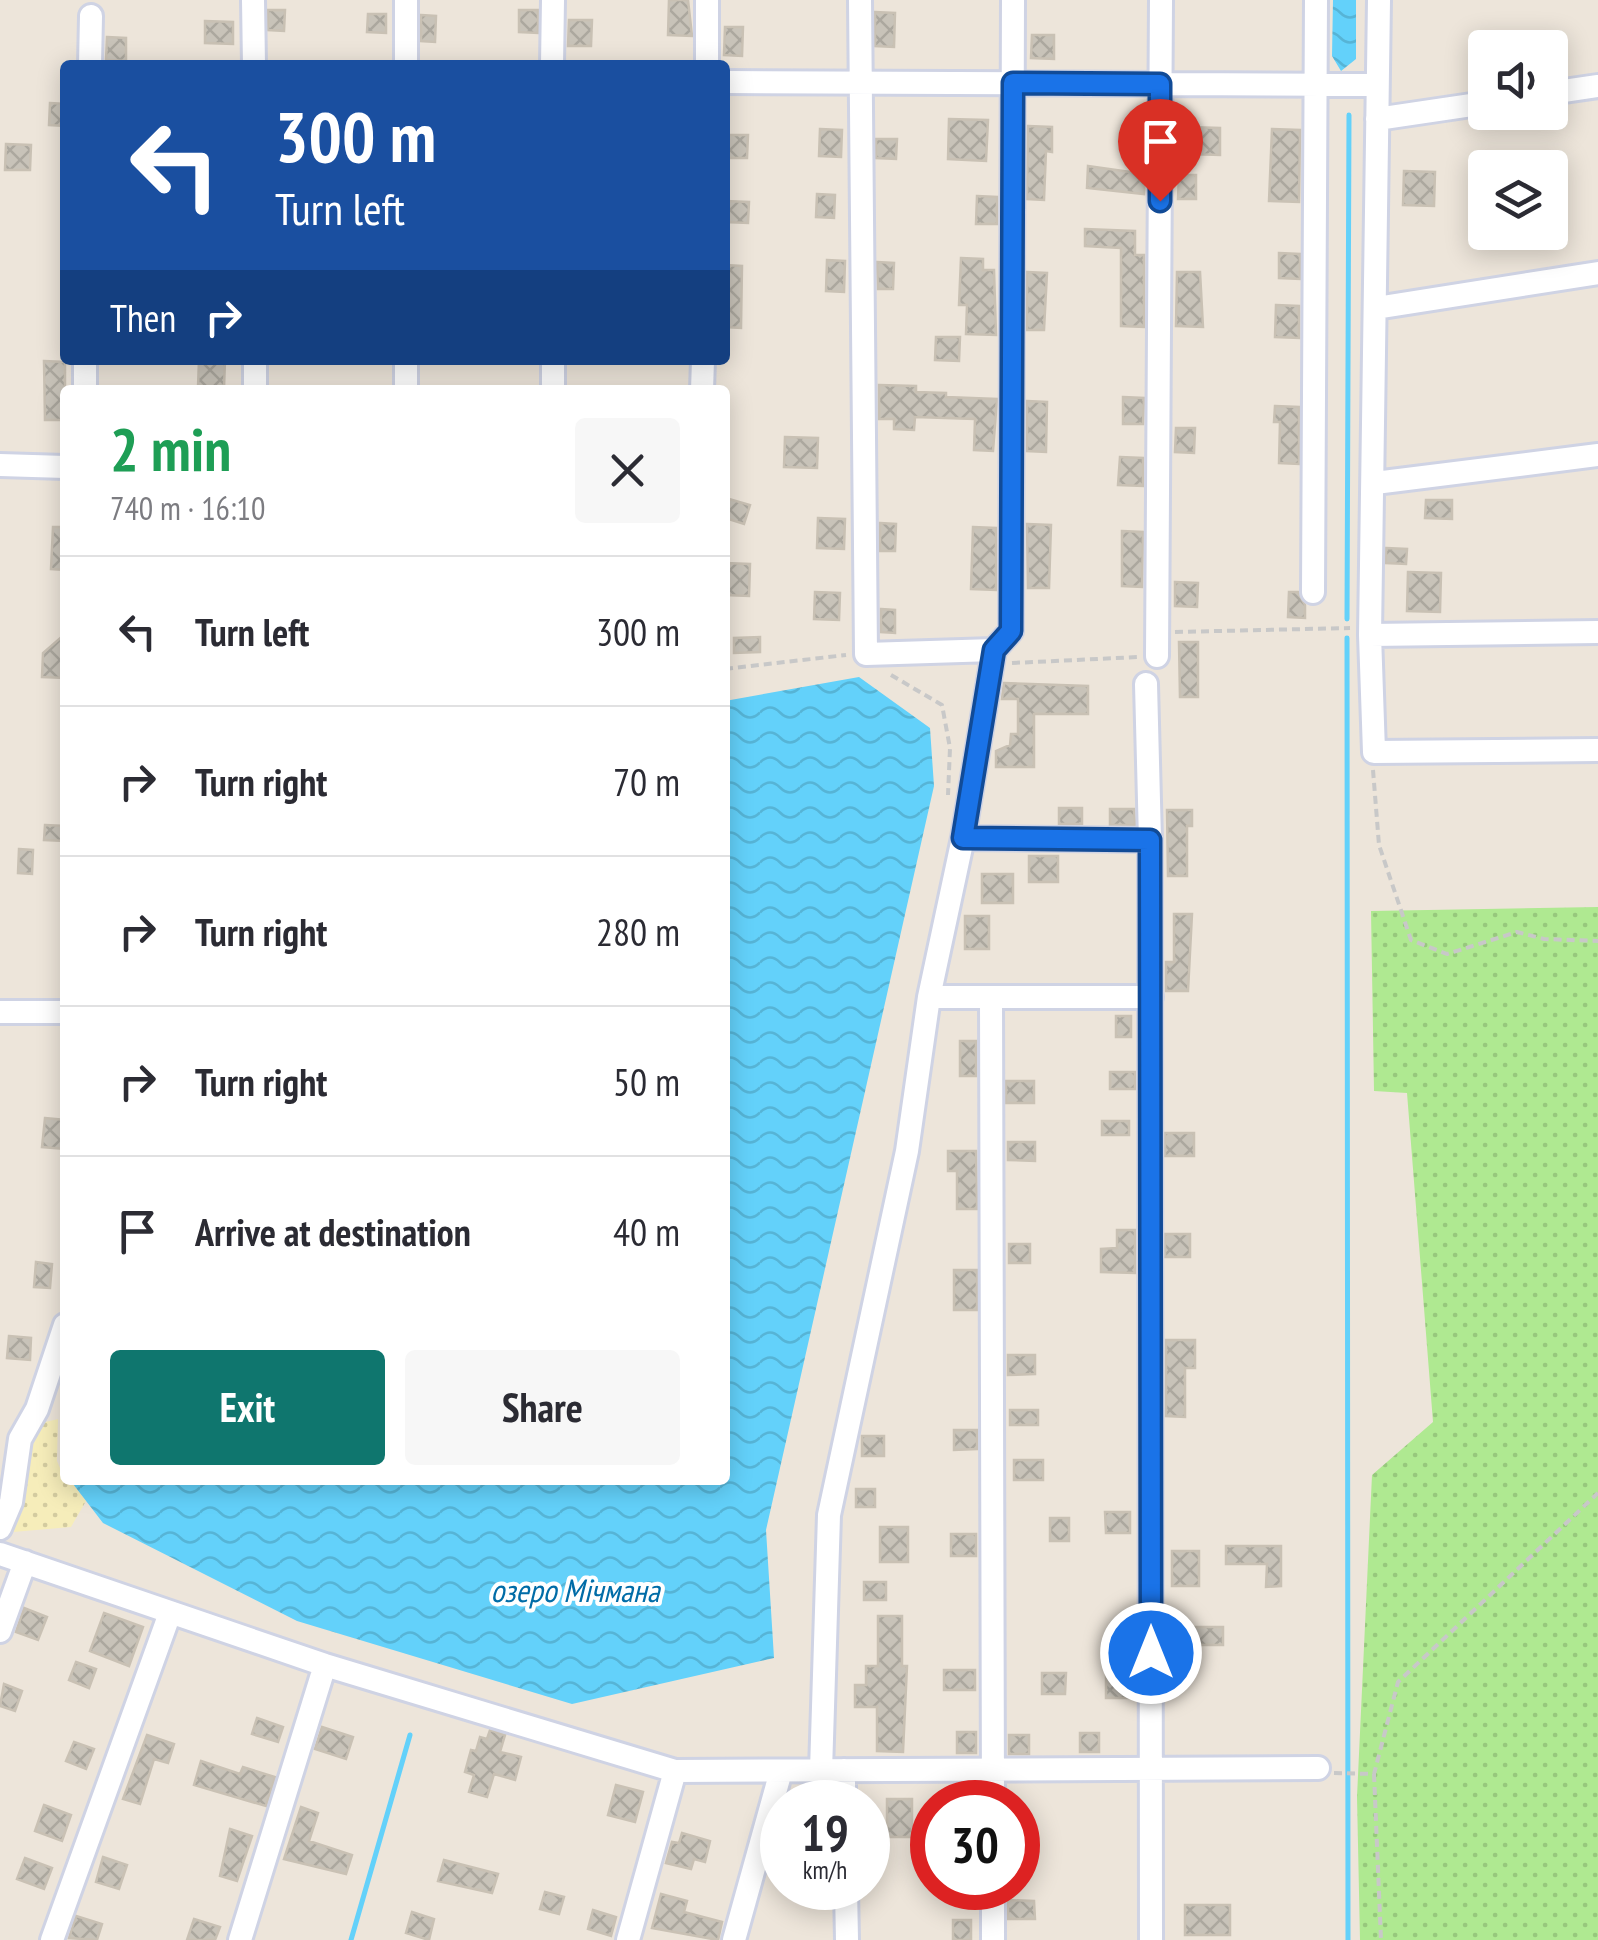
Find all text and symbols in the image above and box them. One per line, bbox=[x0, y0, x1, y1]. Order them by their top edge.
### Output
map controls bbox=[1468, 30, 1568, 250]
button: sound bbox=[1468, 30, 1568, 130]
text: 300 m bbox=[275, 91, 436, 181]
pin bbox=[1118, 99, 1203, 202]
icon: left bbox=[110, 100, 240, 230]
icon: arrive bbox=[1133, 114, 1188, 169]
button: layers bbox=[1468, 150, 1568, 250]
text: Turn left bbox=[275, 179, 405, 237]
icon: right bbox=[196, 290, 251, 345]
text: Then bbox=[110, 293, 176, 342]
text: 2 min bbox=[110, 410, 231, 488]
button: close bbox=[575, 418, 680, 523]
text: 740 m · 16:10 bbox=[110, 487, 265, 529]
icon: left bbox=[110, 604, 165, 659]
text: Turn left bbox=[195, 607, 309, 656]
text: 300 m bbox=[596, 607, 680, 656]
icon: right bbox=[110, 754, 165, 809]
text: Turn right bbox=[195, 757, 327, 806]
text: 70 m bbox=[613, 757, 680, 806]
icon: right bbox=[110, 904, 165, 959]
text: Turn right bbox=[195, 907, 327, 956]
text: 280 m bbox=[596, 907, 680, 956]
icon: right bbox=[110, 1054, 165, 1109]
text: Turn right bbox=[195, 1057, 327, 1106]
text: 50 m bbox=[613, 1057, 680, 1106]
icon: arrive bbox=[110, 1204, 165, 1259]
text: Arrive at destination bbox=[195, 1207, 471, 1256]
text: 40 m bbox=[613, 1207, 680, 1256]
button: Exit bbox=[110, 1350, 385, 1465]
button: Share bbox=[405, 1350, 680, 1465]
water label: озеро Мічмана bbox=[491, 1569, 662, 1611]
position arrow bbox=[1099, 1601, 1203, 1705]
speed limit sign: 30 bbox=[910, 1780, 1040, 1910]
text: 19 bbox=[801, 1800, 849, 1865]
text: km/h bbox=[803, 1854, 847, 1886]

